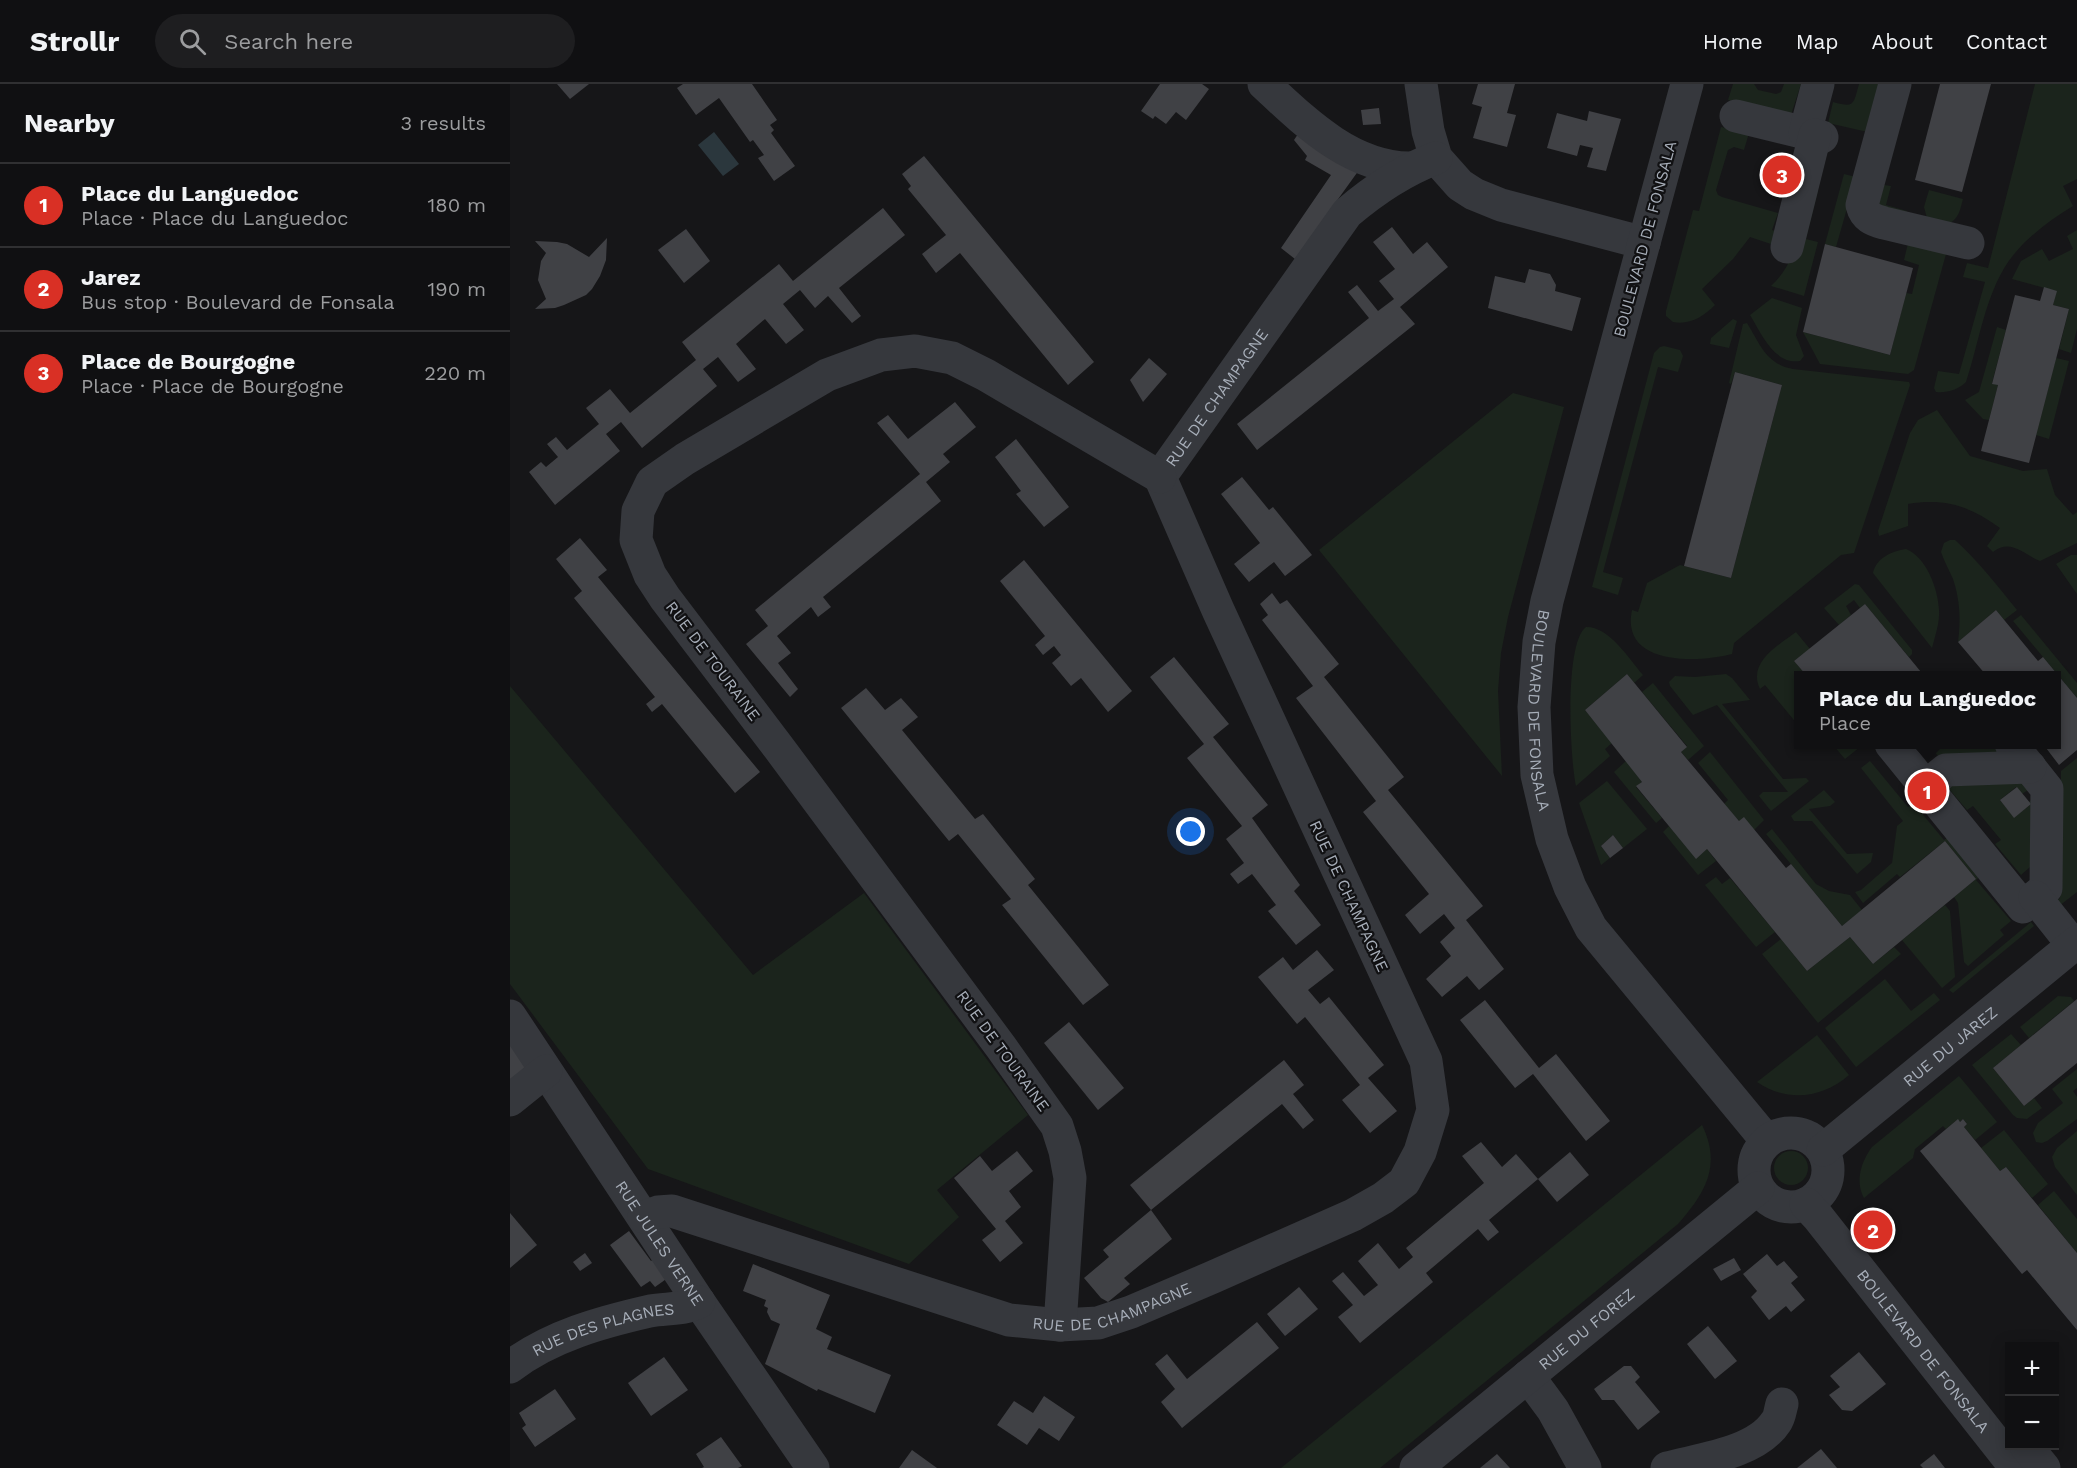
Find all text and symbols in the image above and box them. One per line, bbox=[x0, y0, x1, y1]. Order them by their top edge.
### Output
search box bbox=[155, 14, 575, 68]
text: Strollr bbox=[30, 25, 119, 58]
icon: search bbox=[176, 25, 209, 58]
text: Search here bbox=[224, 29, 353, 54]
text: Home bbox=[1703, 29, 1763, 54]
text: Map bbox=[1796, 29, 1839, 54]
text: About bbox=[1872, 29, 1933, 54]
text: Contact bbox=[1966, 29, 2047, 54]
text: Nearby bbox=[24, 108, 115, 138]
text: 3 results bbox=[401, 111, 486, 135]
street label: BOULEVARD DE FONSALA bbox=[1610, 138, 1680, 339]
pin: 3 bbox=[1762, 152, 1802, 197]
text: Place du Languedoc bbox=[81, 181, 299, 206]
text: 1 bbox=[39, 193, 48, 217]
text: 180 m bbox=[428, 193, 486, 217]
text: Place · Place du Languedoc bbox=[81, 206, 348, 230]
text: Jarez bbox=[81, 265, 141, 290]
text: 2 bbox=[38, 277, 49, 301]
text: 190 m bbox=[428, 277, 486, 301]
text: Bus stop · Boulevard de Fonsala bbox=[81, 290, 395, 314]
street label: RUE DE CHAMPAGNE bbox=[1161, 325, 1272, 470]
text: Place de Bourgogne bbox=[81, 349, 295, 374]
text: 3 bbox=[38, 361, 49, 385]
text: 220 m bbox=[424, 361, 486, 385]
text: Place · Place de Bourgogne bbox=[81, 374, 344, 398]
street label: RUE DE TOURAINE bbox=[662, 597, 764, 725]
street label: BOULEVARD DE FONSALA bbox=[1524, 608, 1555, 813]
popup bbox=[1794, 671, 2061, 749]
text: Place du Languedoc bbox=[1819, 686, 2036, 711]
text: Place bbox=[1819, 711, 1871, 735]
pin: 1 bbox=[1908, 768, 1946, 814]
your location bbox=[1176, 817, 1205, 846]
street label: RUE DE CHAMPAGNE bbox=[1306, 817, 1392, 975]
street label: RUE DE TOURAINE bbox=[953, 987, 1053, 1115]
street label: RUE DU JAREZ bbox=[1899, 1002, 2001, 1090]
street label: RUE JULES VERNE bbox=[612, 1177, 708, 1309]
pin: 2 bbox=[1854, 1208, 1892, 1252]
street label: BOULEVARD DE FONSALA bbox=[1853, 1265, 1994, 1436]
street label: RUE DE CHAMPAGNE bbox=[1032, 1278, 1194, 1335]
street label: RUE DU FOREZ bbox=[1534, 1284, 1638, 1374]
street label: RUE DES PLAGNES bbox=[528, 1299, 675, 1360]
map controls bbox=[2005, 1342, 2059, 1450]
button: + bbox=[2005, 1342, 2059, 1396]
button: − bbox=[2005, 1396, 2059, 1450]

